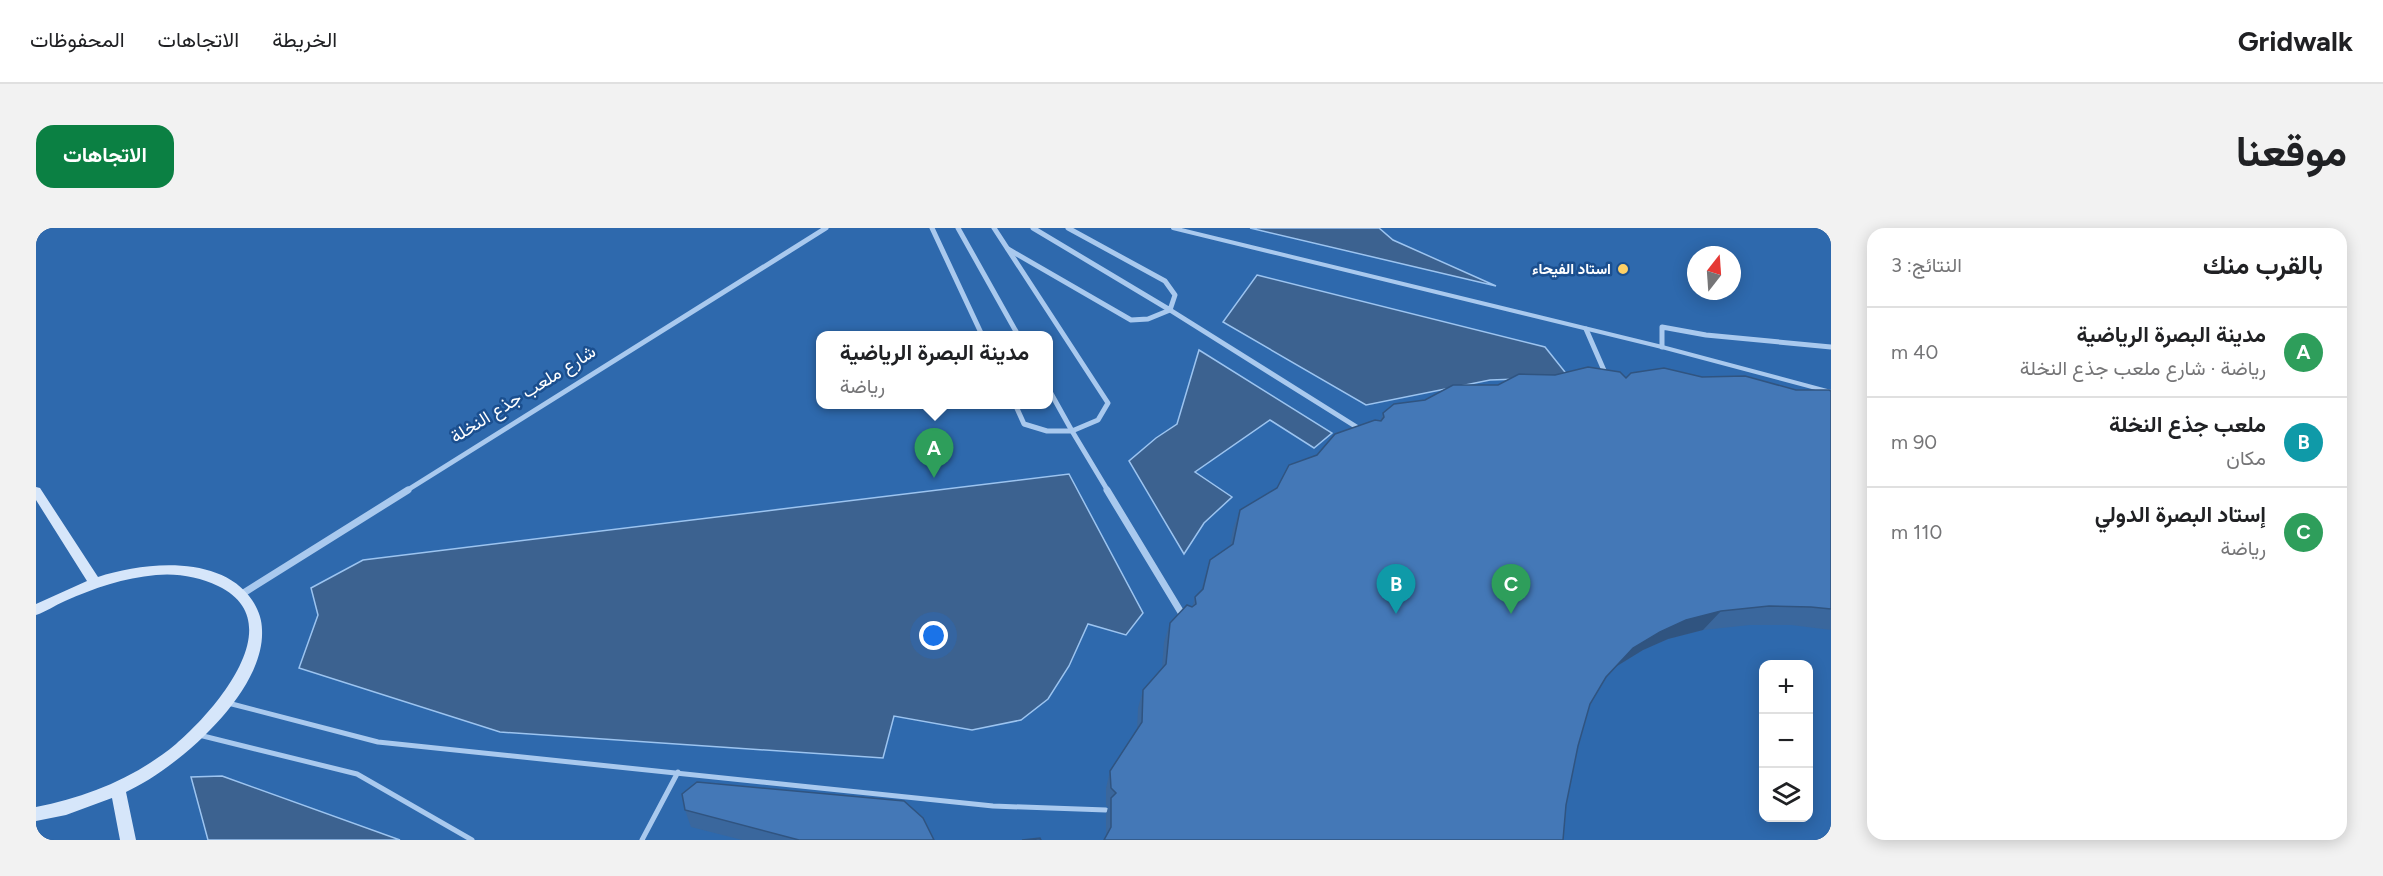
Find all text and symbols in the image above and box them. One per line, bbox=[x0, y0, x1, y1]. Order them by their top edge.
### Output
text: Gridwalk bbox=[2238, 24, 2353, 58]
text: المحفوظات bbox=[30, 27, 125, 52]
text: الاتجاهات bbox=[158, 27, 239, 52]
text: الخريطة bbox=[272, 27, 337, 52]
button: الاتجاهات bbox=[36, 125, 174, 188]
text: موقعنا bbox=[2236, 126, 2347, 177]
north arrow bbox=[1687, 246, 1741, 300]
text: بالقرب منك bbox=[2203, 249, 2323, 281]
text: النتائج: 3 bbox=[1891, 253, 1962, 277]
place label: استاد الفيحاء bbox=[1532, 260, 1611, 278]
marker: استاد الفيحاء bbox=[1616, 262, 1630, 276]
text: مدينة البصرة الرياضية bbox=[2076, 321, 2266, 348]
popup bbox=[816, 331, 1053, 409]
text: مدينة البصرة الرياضية bbox=[840, 339, 1029, 366]
street label: شارع ملعب جذع النخلة bbox=[446, 340, 600, 449]
text: 40 m bbox=[1891, 340, 1938, 364]
text: A bbox=[2296, 340, 2311, 364]
text: رياضة · شارع ملعب جذع النخلة bbox=[2020, 356, 2266, 380]
text: رياضة bbox=[840, 374, 885, 398]
text: ملعب جذع النخلة bbox=[2109, 411, 2266, 438]
pin: A bbox=[914, 428, 954, 478]
text: 90 m bbox=[1891, 430, 1937, 454]
text: B bbox=[2297, 430, 2310, 454]
text: مكان bbox=[2226, 446, 2266, 470]
text: إستاد البصرة الدولي bbox=[2095, 501, 2266, 528]
text: 110 m bbox=[1891, 520, 1942, 544]
text: C bbox=[2296, 520, 2311, 544]
text: رياضة bbox=[2221, 536, 2266, 560]
pin: B bbox=[1376, 564, 1416, 614]
pin: C bbox=[1492, 564, 1530, 614]
your location bbox=[919, 621, 948, 650]
map controls bbox=[1759, 660, 1813, 822]
button: + bbox=[1759, 660, 1813, 714]
button: − bbox=[1759, 714, 1813, 768]
button: layers bbox=[1759, 768, 1813, 822]

